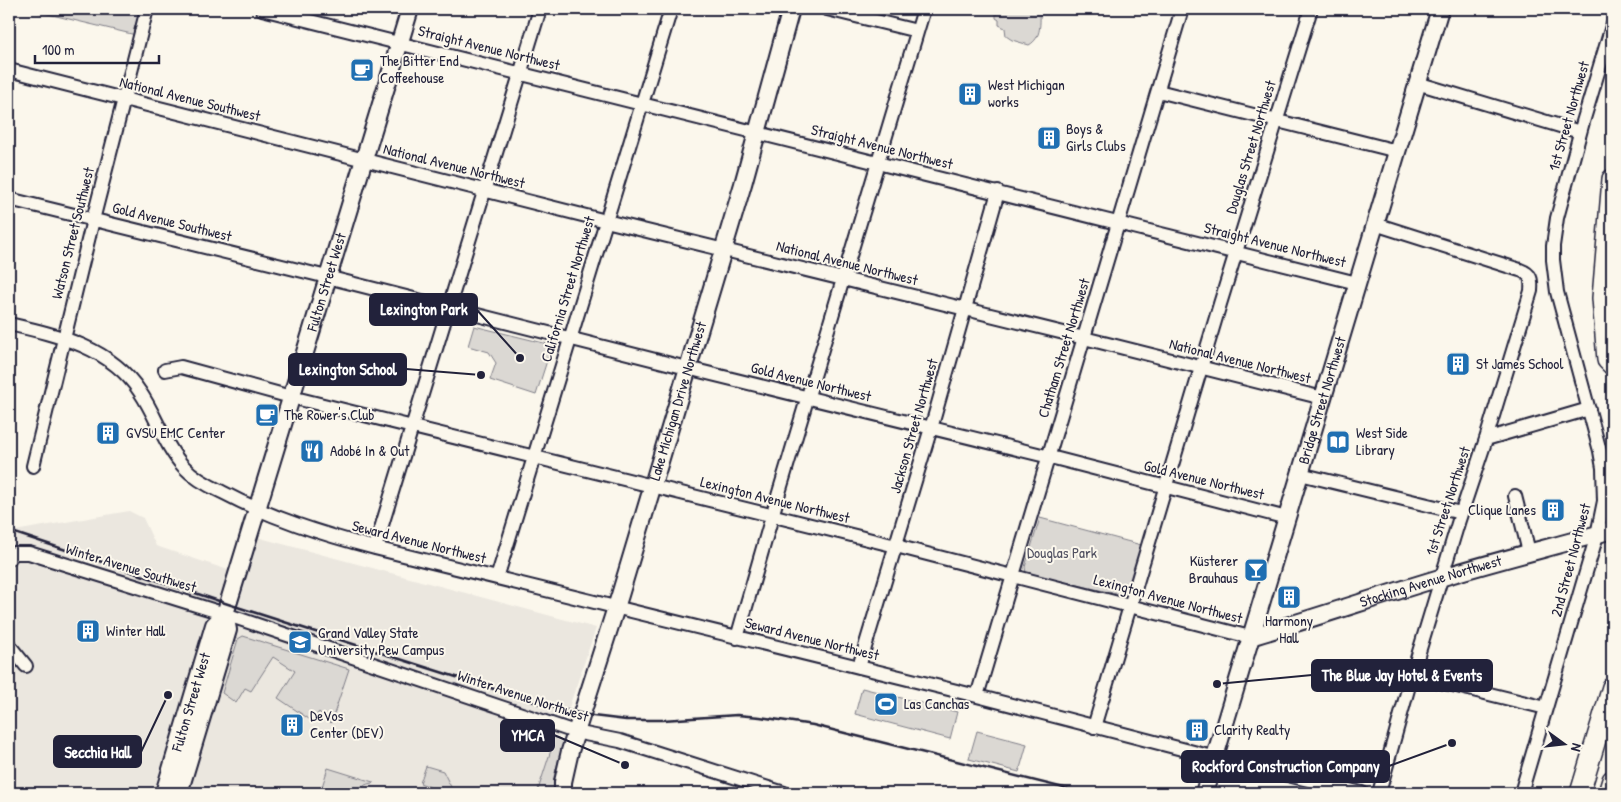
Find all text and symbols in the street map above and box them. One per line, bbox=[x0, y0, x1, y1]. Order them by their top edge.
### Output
street label: Straight Avenue Northwest bbox=[416, 20, 563, 75]
scale bar bbox=[35, 32, 159, 64]
text: 100 m bbox=[42, 39, 75, 60]
place label: The Bitter End Coffeehouse bbox=[380, 50, 459, 88]
cafe icon: The Bitter End Coffeehouse bbox=[349, 57, 375, 83]
street label: 1st Street Northwest bbox=[1543, 58, 1594, 173]
street label: National Avenue Southwest bbox=[118, 71, 263, 126]
place label: West Michigan works bbox=[988, 74, 1065, 112]
street label: Douglas Street Northwest bbox=[1220, 77, 1281, 216]
building icon: West Michigan works bbox=[957, 81, 983, 107]
place label: Boys & Girls Clubs bbox=[1066, 118, 1126, 156]
street label: Straight Avenue Northwest bbox=[809, 119, 956, 174]
building icon: Boys & Girls Clubs bbox=[1036, 125, 1062, 151]
street label: National Avenue Northwest bbox=[381, 138, 528, 193]
street label: Watson Street Southwest bbox=[46, 164, 99, 301]
street label: Gold Avenue Southwest bbox=[110, 197, 235, 247]
street label: California Street Northwest bbox=[535, 212, 600, 364]
street label: Straight Avenue Northwest bbox=[1202, 217, 1349, 272]
street label: Fulton Street West bbox=[301, 229, 351, 335]
street label: National Avenue Northwest bbox=[774, 235, 921, 290]
street label: Chatham Street Northwest bbox=[1032, 275, 1095, 420]
callout: Lexington Park bbox=[370, 294, 477, 325]
text: Lexington Park bbox=[380, 298, 468, 321]
street label: Lake Michigan Drive Northwest bbox=[644, 318, 711, 483]
street label: National Avenue Northwest bbox=[1167, 333, 1314, 388]
street label: Bridge Street Northwest bbox=[1293, 333, 1351, 467]
building icon: St James School bbox=[1445, 351, 1471, 377]
place label: St James School bbox=[1476, 353, 1563, 374]
callout: Lexington School bbox=[289, 354, 406, 385]
street label: Jackson Street Northwest bbox=[884, 355, 943, 496]
street label: Gold Avenue Northwest bbox=[749, 356, 874, 407]
text: Lexington School bbox=[299, 358, 398, 381]
cafe icon: The Rower's Club bbox=[254, 402, 280, 428]
place label: The Rower's Club bbox=[284, 404, 374, 425]
building icon: GVSU EMC Center bbox=[95, 420, 121, 446]
place label: GVSU EMC Center bbox=[126, 422, 226, 443]
place label: West Side Library bbox=[1356, 422, 1408, 460]
library icon: West Side Library bbox=[1325, 429, 1351, 455]
restaurant icon: Adobé In & Out bbox=[299, 438, 325, 464]
place label: Adobé In & Out bbox=[330, 440, 410, 461]
street label: 1st Street Northwest bbox=[1420, 443, 1475, 558]
street label: Gold Avenue Northwest bbox=[1142, 454, 1267, 505]
street label: Lexington Avenue Northwest bbox=[698, 471, 853, 528]
building icon: Clique Lanes bbox=[1540, 497, 1566, 523]
place label: Clique Lanes bbox=[1468, 499, 1536, 520]
street label: 2nd Street Northwest bbox=[1545, 500, 1596, 619]
street label: Seward Avenue Northwest bbox=[350, 515, 489, 569]
street label: Winter Avenue Southwest bbox=[63, 538, 200, 598]
park label: Douglas Park bbox=[1027, 542, 1097, 563]
street label: Stocking Avenue Northwest bbox=[1357, 549, 1505, 612]
place label: Küsterer Brauhaus bbox=[1189, 550, 1238, 588]
bar icon: Küsterer Brauhaus bbox=[1243, 557, 1269, 583]
street label: Lexington Avenue Northwest bbox=[1091, 569, 1246, 629]
building icon: Harmony Hall bbox=[1276, 584, 1302, 610]
place label: Harmony Hall bbox=[1265, 610, 1313, 648]
street label: Seward Avenue Northwest bbox=[743, 612, 882, 666]
building icon: Winter Hall bbox=[75, 618, 101, 644]
place label: Winter Hall bbox=[106, 620, 166, 641]
place label: Grand Valley State University Pew Campus bbox=[318, 622, 445, 660]
school or university icon: Grand Valley State University Pew Campus bbox=[287, 629, 313, 655]
street label: Fulton Street West bbox=[166, 649, 215, 755]
callout: The Blue Jay Hotel & Events bbox=[1312, 660, 1492, 691]
street label: Winter Avenue Northwest bbox=[455, 664, 592, 727]
text: The Blue Jay Hotel & Events bbox=[1321, 664, 1483, 687]
sports icon: Las Canchas bbox=[873, 691, 899, 717]
place label: Las Canchas bbox=[904, 693, 970, 714]
place label: DeVos Center (DEV) bbox=[310, 705, 384, 743]
building icon: DeVos Center (DEV) bbox=[279, 712, 305, 738]
building icon: Clarity Realty bbox=[1184, 717, 1210, 743]
place label: Clarity Realty bbox=[1214, 719, 1290, 740]
callout: YMCA bbox=[501, 720, 554, 751]
north arrow bbox=[1538, 720, 1588, 770]
text: YMCA bbox=[511, 724, 545, 746]
callout: Secchia Hall bbox=[54, 736, 141, 767]
text: Secchia Hall bbox=[64, 741, 133, 763]
text: N bbox=[1567, 741, 1587, 754]
callout: Rockford Construction Company bbox=[1182, 751, 1389, 782]
text: Rockford Construction Company bbox=[1192, 755, 1380, 778]

